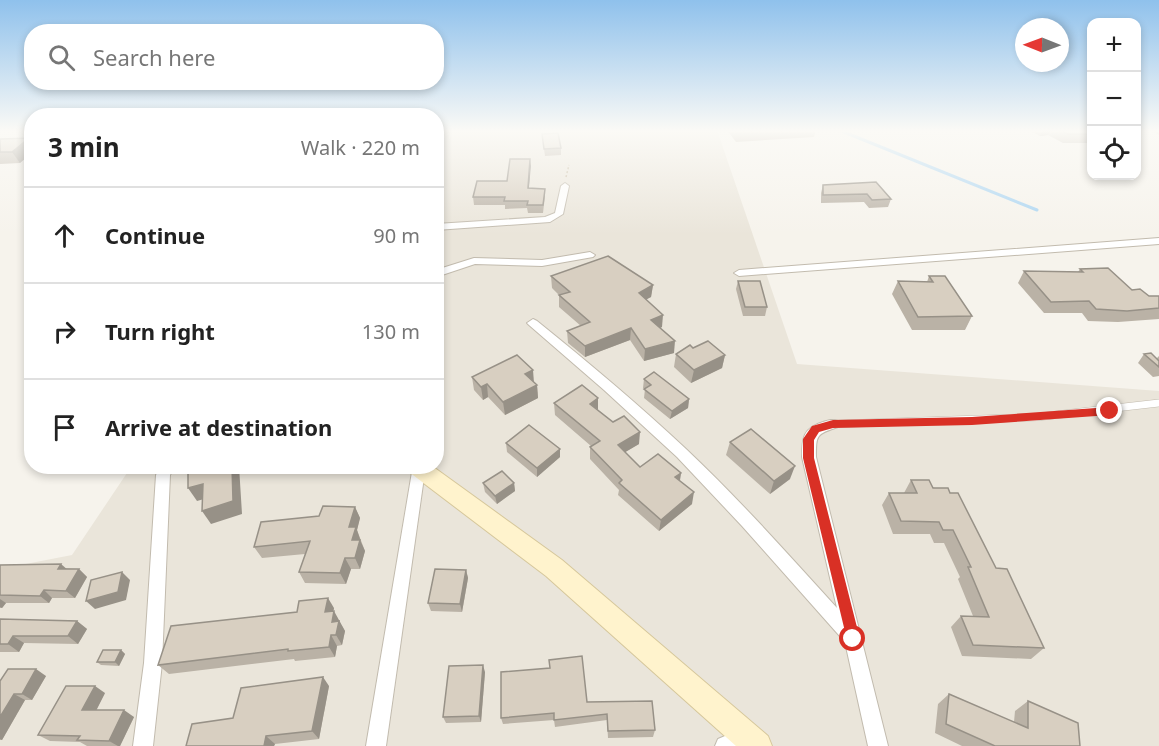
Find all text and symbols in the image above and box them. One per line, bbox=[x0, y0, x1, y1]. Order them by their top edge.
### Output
north arrow bbox=[1015, 18, 1069, 72]
map controls bbox=[1087, 18, 1141, 180]
button: + bbox=[1087, 18, 1141, 72]
search box bbox=[24, 24, 444, 90]
icon: search bbox=[45, 41, 78, 74]
text: Search here bbox=[93, 42, 215, 72]
button: − bbox=[1087, 72, 1141, 126]
button: locate bbox=[1087, 126, 1141, 180]
text: 3 min bbox=[48, 129, 120, 165]
text: Walk · 220 m bbox=[301, 134, 420, 161]
icon: ahead bbox=[48, 219, 81, 252]
text: Continue bbox=[105, 220, 205, 250]
text: 90 m bbox=[373, 222, 420, 249]
icon: right bbox=[48, 315, 81, 348]
text: Turn right bbox=[105, 316, 215, 346]
text: 130 m bbox=[362, 318, 420, 345]
route end bbox=[1096, 397, 1122, 423]
icon: arrive bbox=[48, 411, 81, 444]
text: Arrive at destination bbox=[105, 412, 332, 442]
route start bbox=[839, 625, 865, 651]

